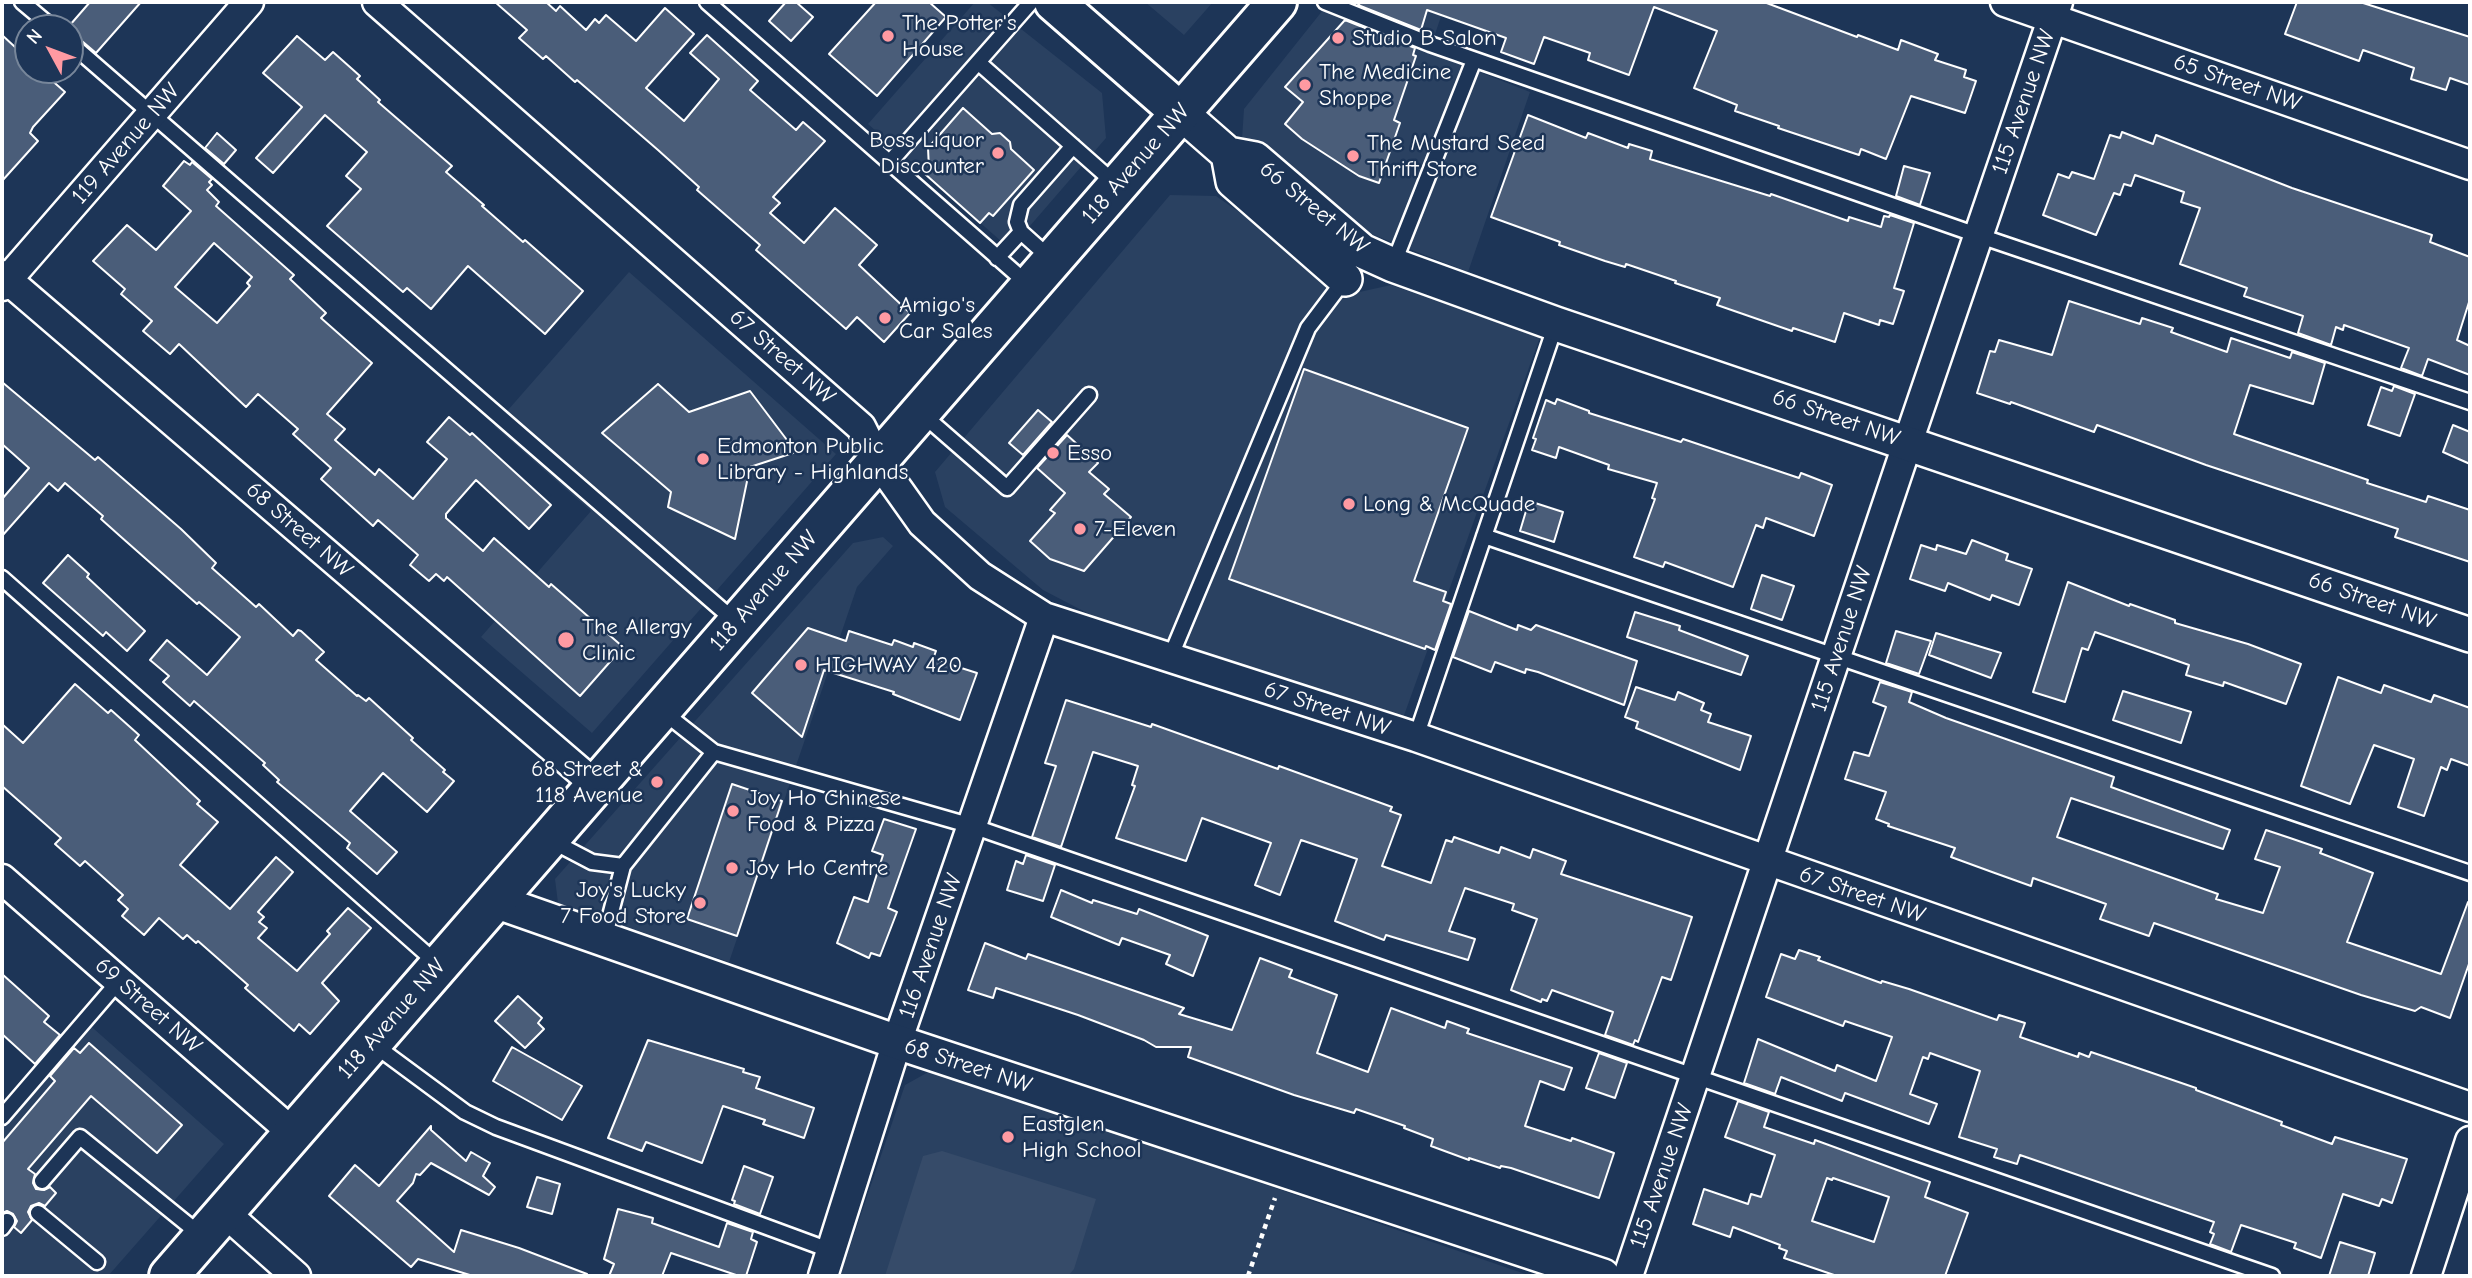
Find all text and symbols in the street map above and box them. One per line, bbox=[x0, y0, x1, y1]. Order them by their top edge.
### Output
place label: The Potter's House bbox=[902, 9, 1017, 63]
north arrow bbox=[14, 14, 84, 84]
place label: Studio B Salon bbox=[1352, 24, 1497, 52]
text: N bbox=[22, 25, 47, 48]
street label: 115 Avenue NW bbox=[1986, 26, 2062, 178]
marker: The Potter's House bbox=[880, 28, 896, 44]
marker: Studio B Salon bbox=[1330, 30, 1346, 46]
street label: 65 Street NW bbox=[2170, 48, 2304, 118]
place label: The Medicine Shoppe bbox=[1319, 58, 1451, 112]
marker: The Medicine Shoppe bbox=[1297, 77, 1313, 93]
street label: 119 Avenue NW bbox=[66, 78, 186, 210]
street label: 118 Avenue NW bbox=[1076, 98, 1196, 230]
place label: Boss Liquor Discounter bbox=[869, 126, 984, 180]
place label: The Mustard Seed Thrift Store bbox=[1367, 129, 1545, 183]
marker: Boss Liquor Discounter bbox=[990, 145, 1006, 161]
marker: The Mustard Seed Thrift Store bbox=[1345, 148, 1361, 164]
street label: 66 Street NW bbox=[1254, 155, 1374, 261]
place label: Amigo's Car Sales bbox=[899, 291, 992, 345]
street label: 67 Street NW bbox=[723, 303, 841, 411]
marker: Amigo's Car Sales bbox=[877, 310, 893, 326]
street label: 66 Street NW bbox=[1769, 383, 1903, 453]
place label: Edmonton Public Library - Highlands bbox=[717, 432, 908, 486]
place label: Esso bbox=[1067, 439, 1112, 467]
marker: Esso bbox=[1045, 445, 1061, 461]
marker: Edmonton Public Library - Highlands bbox=[695, 451, 711, 467]
street label: 68 Street NW bbox=[240, 476, 358, 584]
place label: Long & McQuade bbox=[1363, 490, 1535, 518]
marker: Long & McQuade bbox=[1341, 496, 1357, 512]
place label: 7-Eleven bbox=[1094, 515, 1176, 543]
marker: 7-Eleven bbox=[1072, 521, 1088, 537]
street label: 118 Avenue NW bbox=[704, 525, 824, 657]
street label: 115 Avenue NW bbox=[1806, 563, 1878, 715]
street label: 66 Street NW bbox=[2305, 566, 2439, 636]
place label: The Allergy Clinic bbox=[582, 613, 691, 667]
marker: The Allergy Clinic bbox=[556, 630, 576, 650]
place label: HIGHWAY 420 bbox=[815, 651, 962, 679]
marker: HIGHWAY 420 bbox=[793, 657, 809, 673]
street label: 67 Street NW bbox=[1260, 676, 1394, 742]
place label: 68 Street & 118 Avenue bbox=[531, 755, 643, 809]
marker: 68 Street & 118 Avenue bbox=[649, 774, 665, 790]
place label: Joy Ho Chinese Food & Pizza bbox=[747, 784, 901, 838]
marker: Joy Ho Chinese Food & Pizza bbox=[725, 803, 741, 819]
place label: Joy Ho Centre bbox=[746, 854, 888, 882]
marker: Joy Ho Centre bbox=[724, 860, 740, 876]
street label: 67 Street NW bbox=[1795, 861, 1929, 929]
street label: 116 Avenue NW bbox=[893, 870, 969, 1022]
place label: Joy's Lucky 7 Food Store bbox=[560, 876, 686, 930]
marker: Joy's Lucky 7 Food Store bbox=[692, 895, 708, 911]
street label: 69 Street NW bbox=[89, 952, 207, 1060]
street label: 118 Avenue NW bbox=[332, 953, 452, 1085]
street label: 68 Street NW bbox=[901, 1032, 1035, 1100]
street label: 115 Avenue NW bbox=[1624, 1100, 1700, 1252]
place label: Eastglen High School bbox=[1022, 1110, 1142, 1164]
marker: Eastglen High School bbox=[1000, 1129, 1016, 1145]

